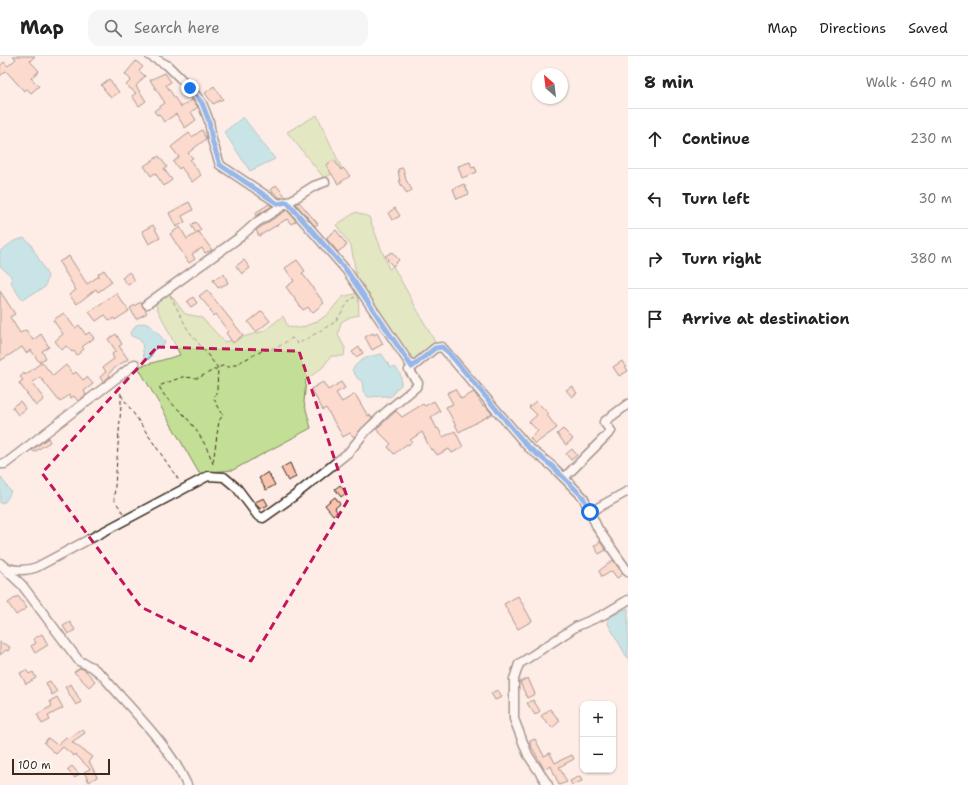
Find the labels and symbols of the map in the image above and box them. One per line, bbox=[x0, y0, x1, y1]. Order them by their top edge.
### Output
north arrow bbox=[532, 68, 568, 104]
route end bbox=[181, 79, 199, 97]
route start bbox=[581, 503, 599, 521]
scale bar bbox=[12, 757, 110, 776]

